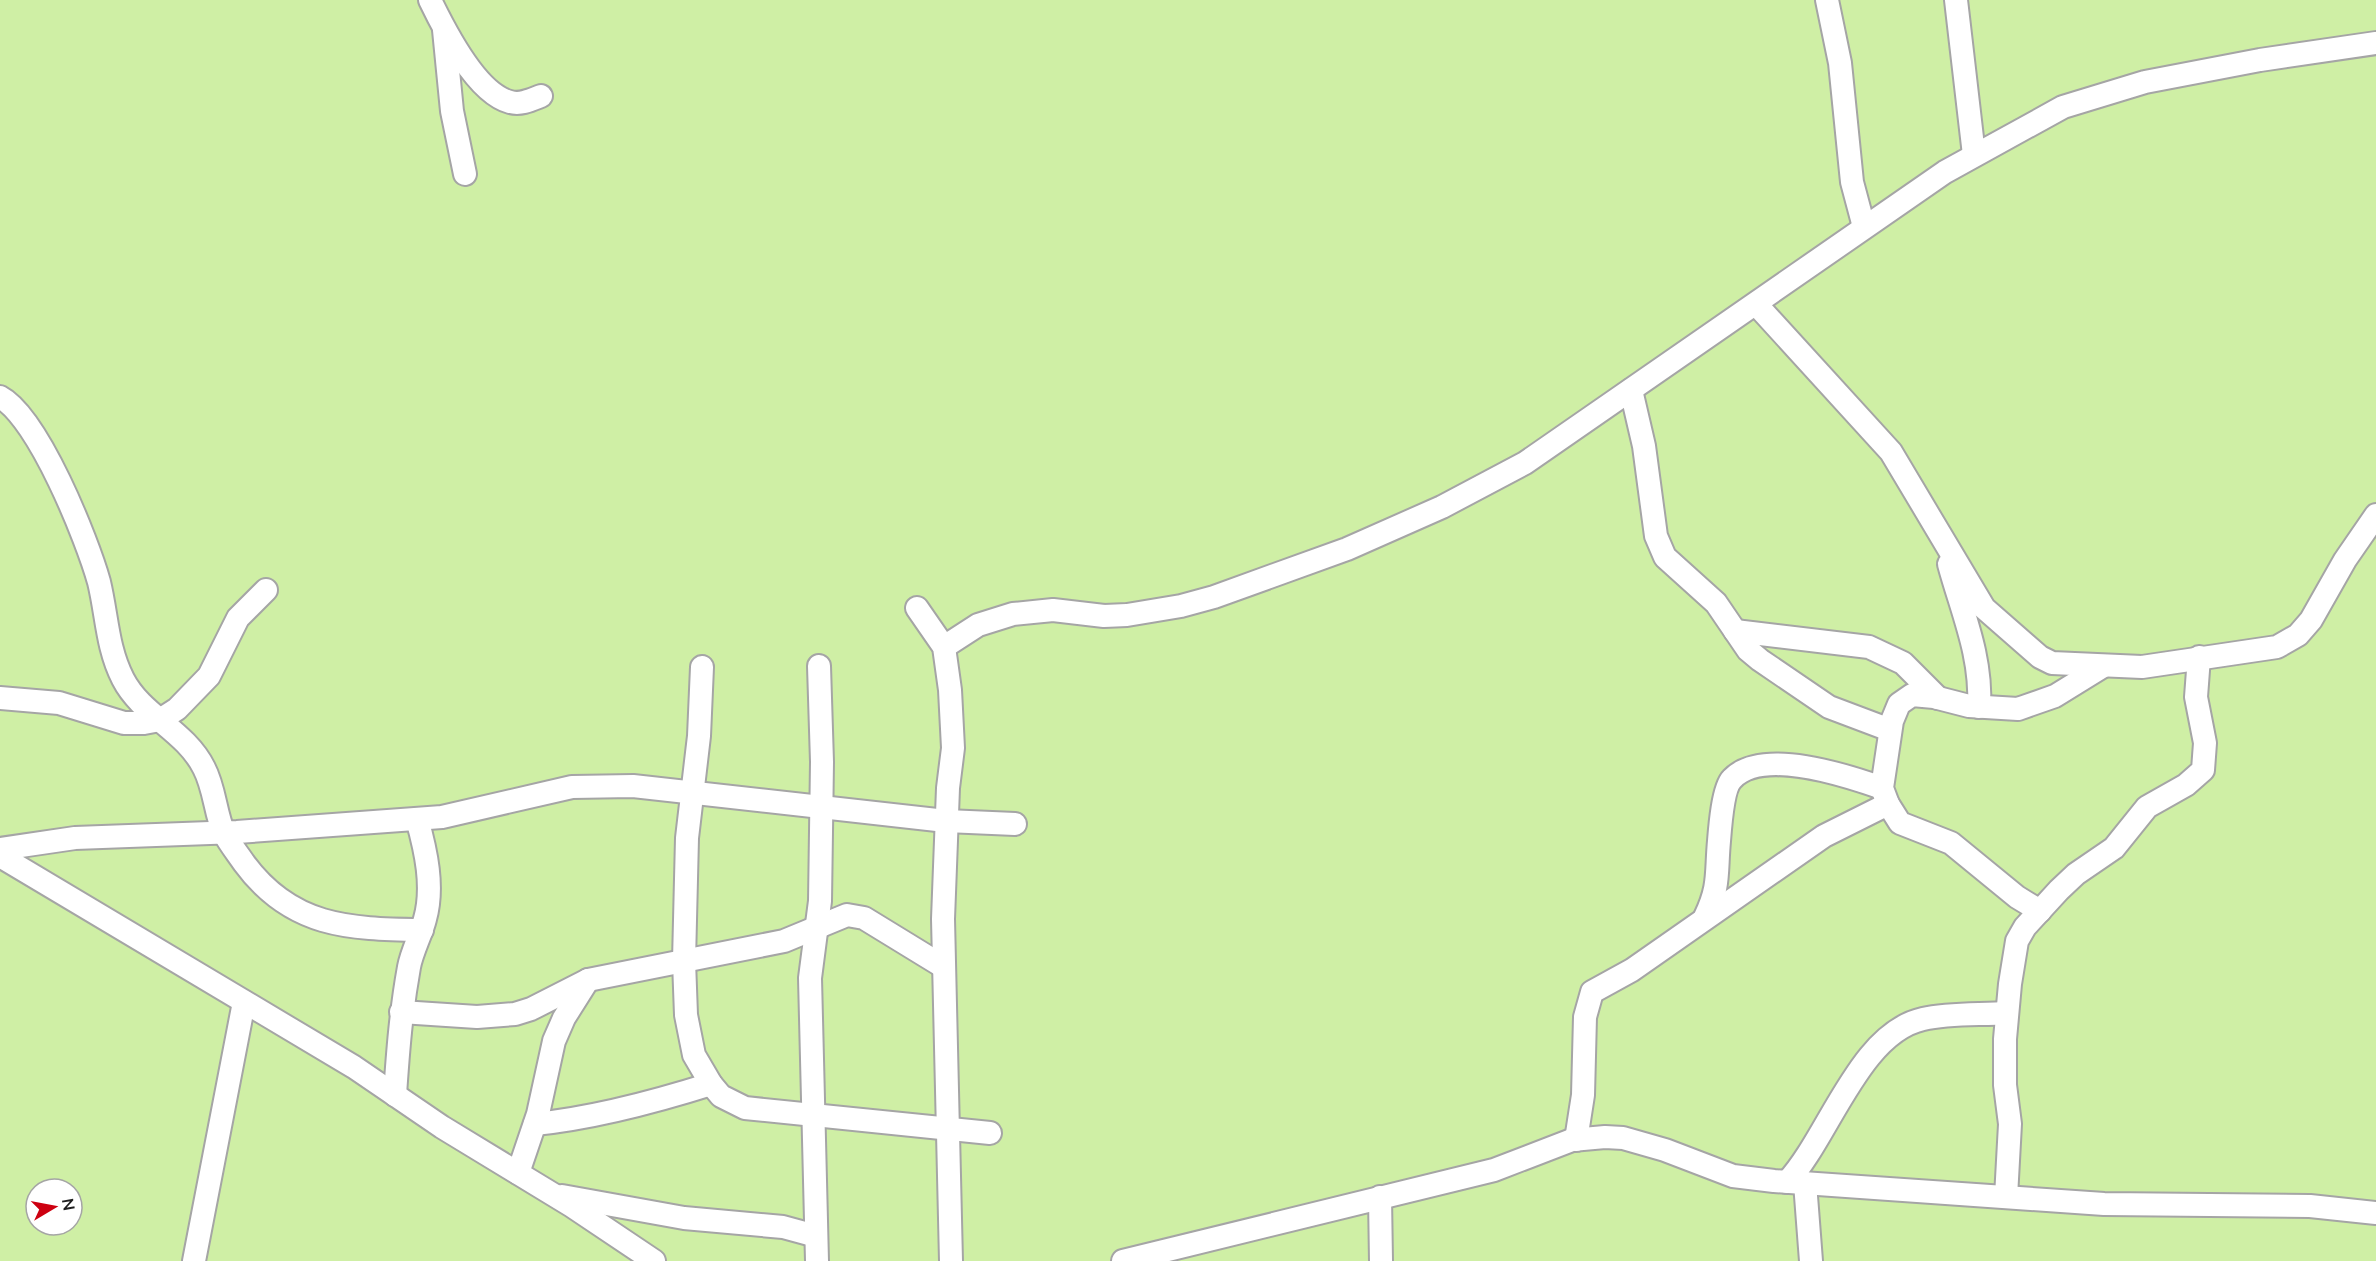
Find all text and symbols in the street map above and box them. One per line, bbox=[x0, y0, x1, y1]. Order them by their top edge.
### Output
north arrow bbox=[24, 1177, 84, 1237]
text: N bbox=[58, 1197, 80, 1212]

